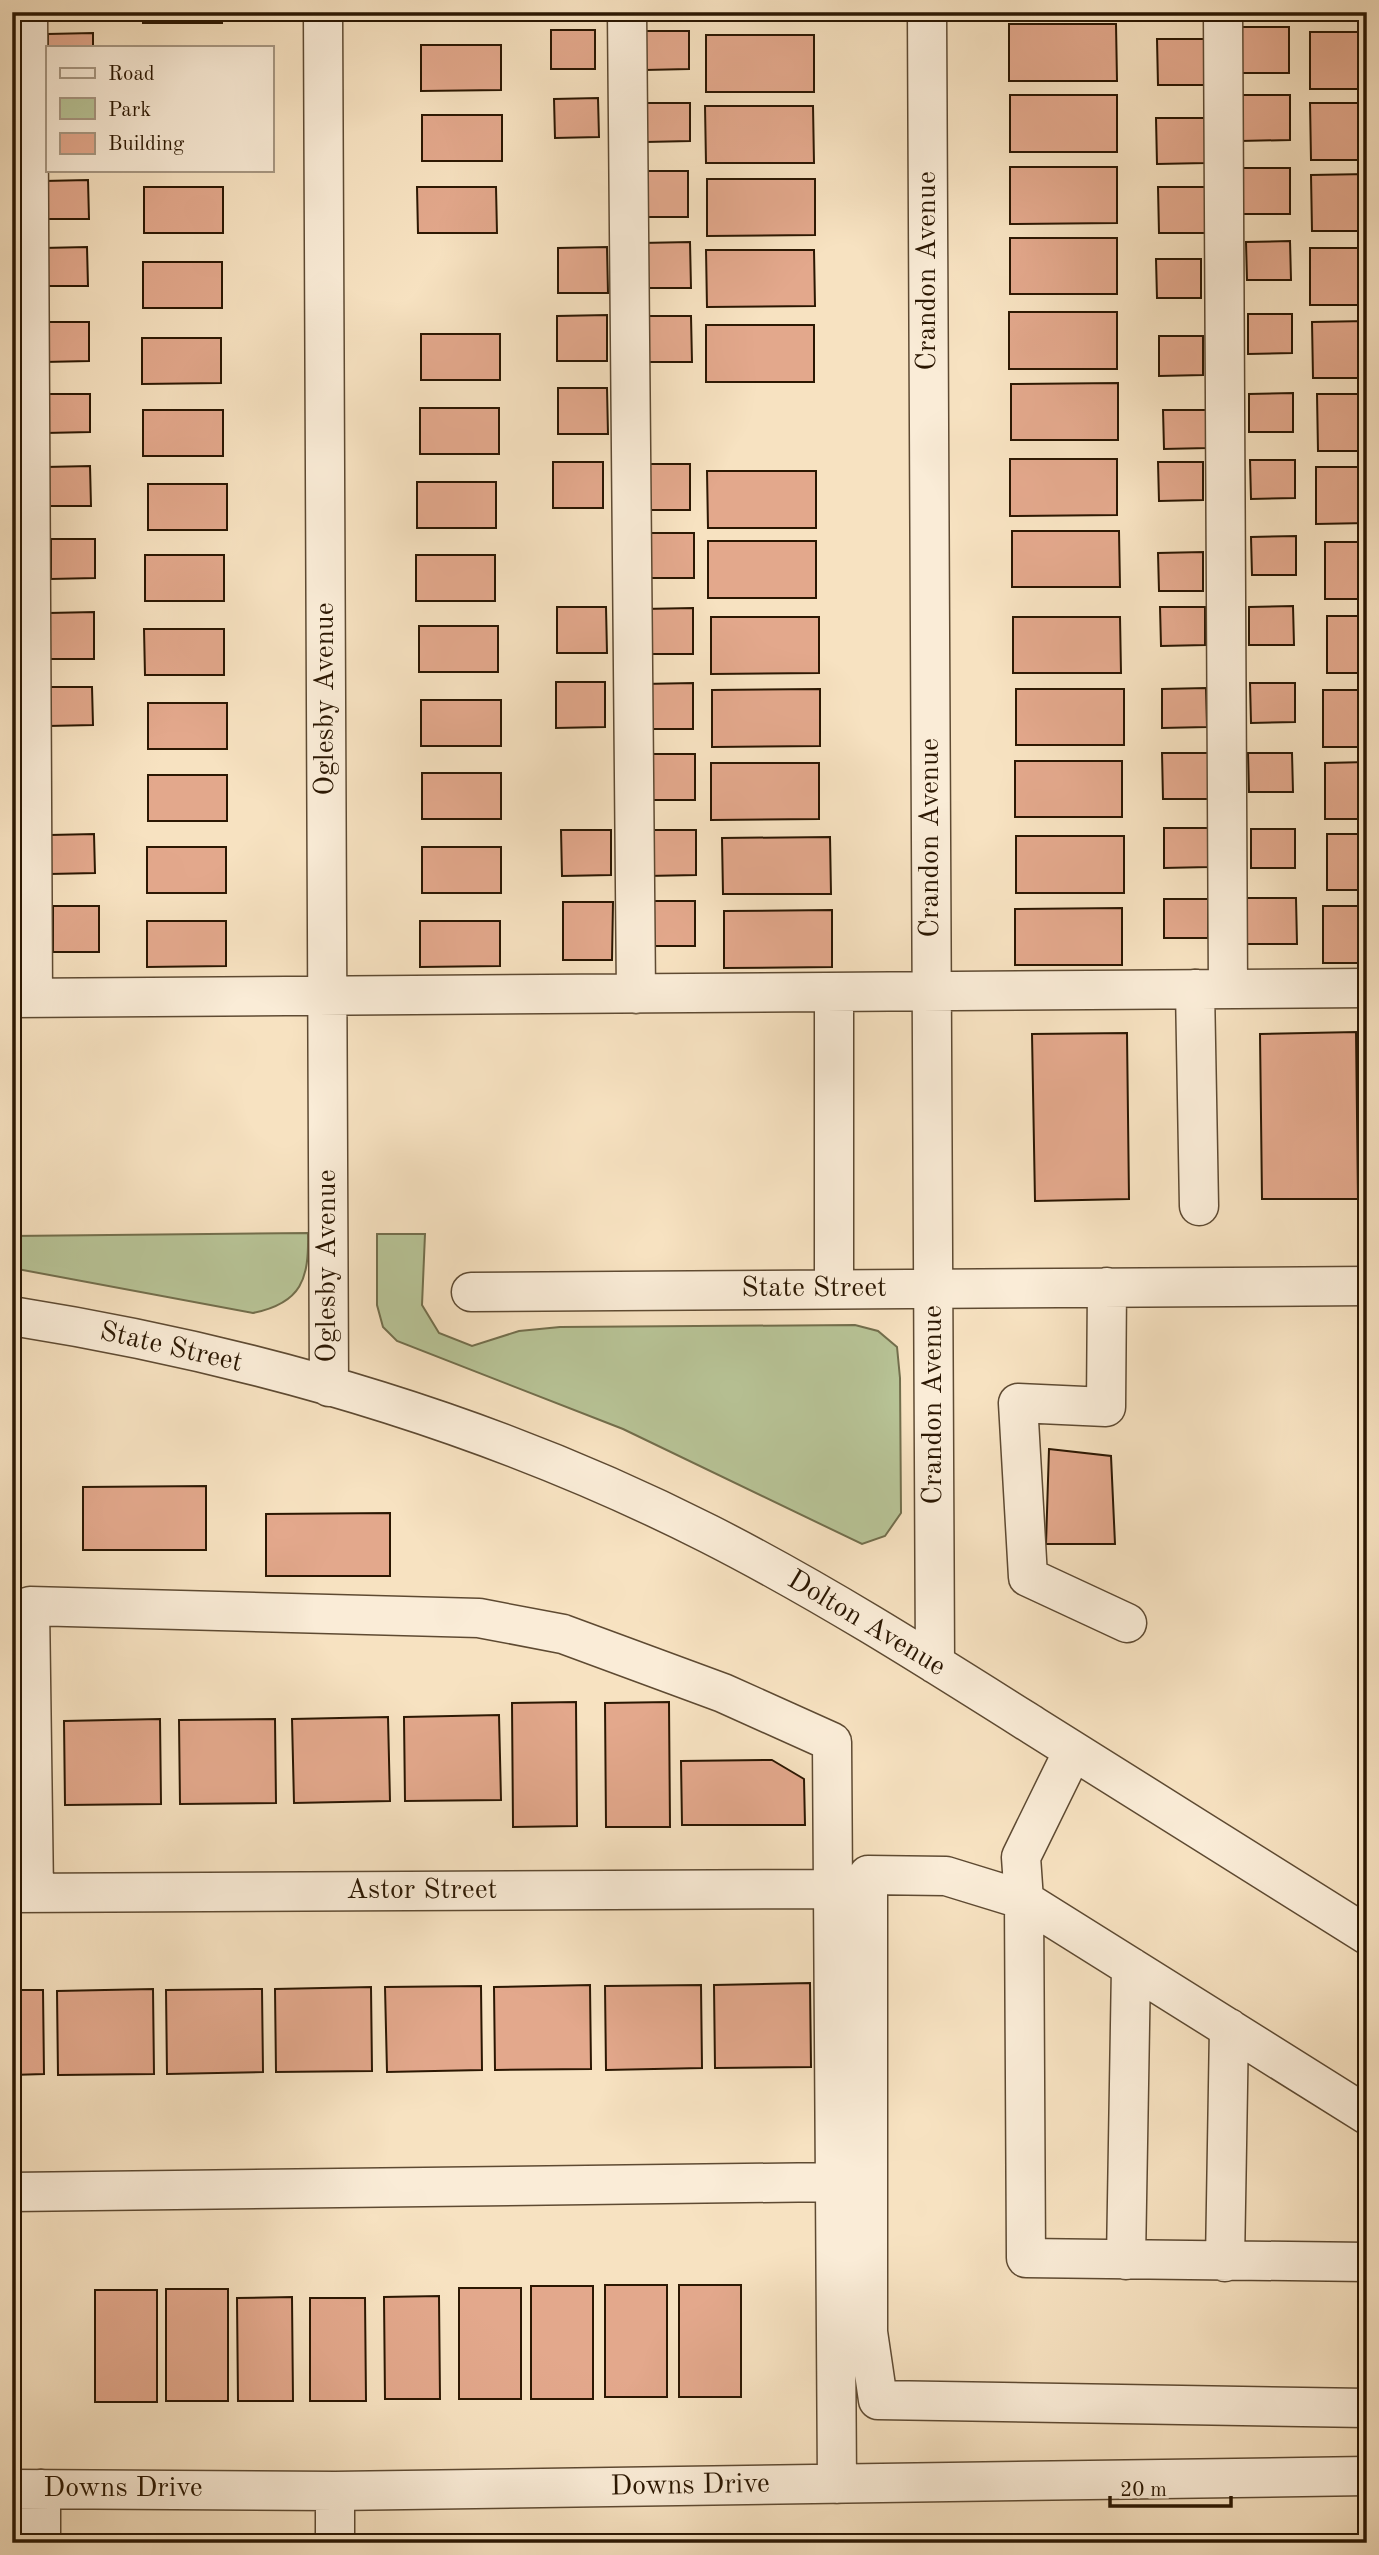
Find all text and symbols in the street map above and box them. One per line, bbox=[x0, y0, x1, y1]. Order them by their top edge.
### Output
legend bbox=[46, 46, 273, 172]
text: Road bbox=[108, 64, 155, 85]
text: Park bbox=[108, 100, 151, 121]
text: Building bbox=[108, 134, 185, 155]
street label: Crandon Avenue bbox=[914, 171, 942, 371]
street label: Oglesby Avenue bbox=[312, 602, 340, 796]
street label: Crandon Avenue bbox=[917, 738, 945, 938]
street label: Oglesby Avenue bbox=[314, 1169, 342, 1363]
street label: State Street bbox=[741, 1275, 887, 1303]
street label: Crandon Avenue bbox=[920, 1305, 948, 1505]
street label: State Street bbox=[97, 1318, 245, 1378]
street label: Dolton Avenue bbox=[782, 1566, 950, 1682]
street label: Astor Street bbox=[347, 1877, 497, 1905]
scale bar bbox=[1110, 2464, 1230, 2508]
street label: Downs Drive bbox=[610, 2471, 770, 2501]
street label: Downs Drive bbox=[43, 2475, 203, 2503]
text: 20 m bbox=[1120, 2480, 1167, 2501]

